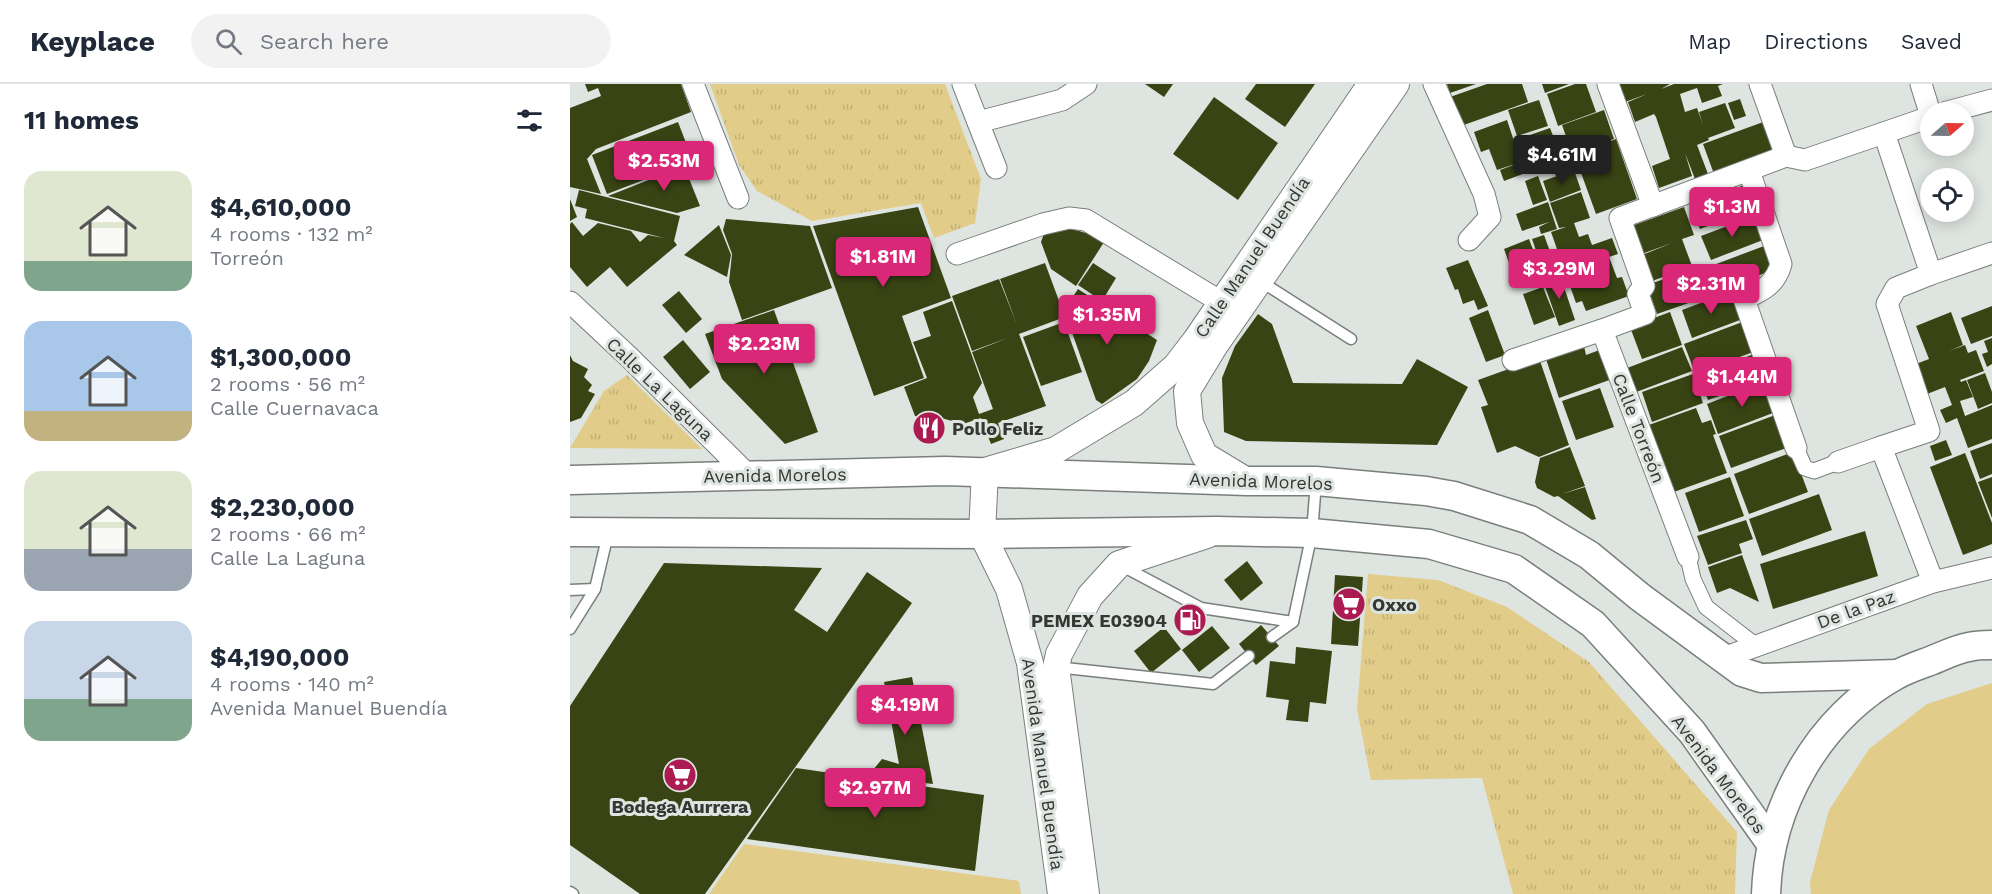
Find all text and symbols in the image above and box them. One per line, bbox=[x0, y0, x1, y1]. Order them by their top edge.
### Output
search box bbox=[191, 14, 611, 68]
text: Keyplace bbox=[30, 25, 155, 58]
icon: search bbox=[212, 25, 245, 58]
text: Search here bbox=[260, 29, 389, 54]
text: Map bbox=[1688, 29, 1731, 54]
text: Directions bbox=[1764, 29, 1868, 54]
text: Saved bbox=[1901, 29, 1962, 54]
north arrow bbox=[1920, 102, 1974, 156]
map controls bbox=[1920, 102, 1974, 222]
icon: filters bbox=[513, 104, 546, 137]
text: 11 homes bbox=[24, 105, 139, 135]
pin: $4.61M bbox=[1513, 135, 1611, 186]
pin: $2.53M bbox=[615, 141, 713, 192]
text: $4.61M bbox=[1527, 142, 1597, 166]
text: $2.53M bbox=[628, 148, 700, 172]
button: locate bbox=[1920, 168, 1974, 222]
street label: Calle Manuel Buendía bbox=[1190, 172, 1314, 342]
pin: $1.3M bbox=[1690, 187, 1774, 238]
text: $4,610,000 bbox=[210, 192, 352, 222]
text: $1.3M bbox=[1703, 194, 1761, 218]
icon: home bbox=[72, 195, 144, 267]
text: 4 rooms · 132 m² bbox=[210, 222, 373, 246]
pin: $1.81M bbox=[834, 237, 932, 288]
text: $1.81M bbox=[850, 244, 916, 268]
text: Torreón bbox=[210, 246, 284, 270]
pin: $3.29M bbox=[1510, 249, 1608, 300]
text: $3.29M bbox=[1523, 256, 1595, 280]
pin: $2.31M bbox=[1662, 264, 1760, 315]
text: $2.31M bbox=[1676, 271, 1746, 295]
pin: $1.35M bbox=[1058, 295, 1156, 346]
text: $1.35M bbox=[1073, 302, 1141, 326]
pin: $2.23M bbox=[715, 324, 813, 375]
text: $2.23M bbox=[728, 331, 800, 355]
street label: Calle La Laguna bbox=[602, 333, 718, 445]
text: $1,300,000 bbox=[210, 342, 352, 372]
icon: home bbox=[72, 345, 144, 417]
pin: $1.44M bbox=[1693, 357, 1791, 408]
text: $1.44M bbox=[1706, 364, 1778, 388]
street label: Calle Torreón bbox=[1608, 370, 1670, 486]
text: 2 rooms · 56 m² bbox=[210, 372, 365, 396]
text: Calle Cuernavaca bbox=[210, 396, 379, 420]
restaurant icon: Pollo Feliz bbox=[911, 410, 947, 446]
place label: Pollo Feliz bbox=[952, 418, 1043, 439]
street label: Avenida Morelos bbox=[703, 463, 847, 487]
street label: Avenida Morelos bbox=[1189, 468, 1333, 494]
text: $2,230,000 bbox=[210, 492, 355, 522]
icon: home bbox=[72, 495, 144, 567]
text: 2 rooms · 66 m² bbox=[210, 522, 366, 546]
text: Calle La Laguna bbox=[210, 546, 365, 570]
street label: De la Paz bbox=[1814, 585, 1898, 633]
supermarket icon: Oxxo bbox=[1331, 586, 1367, 622]
place label: Oxxo bbox=[1372, 594, 1417, 615]
fuel station icon: PEMEX E03904 bbox=[1172, 602, 1208, 638]
place label: PEMEX E03904 bbox=[1031, 610, 1167, 631]
text: $4,190,000 bbox=[210, 642, 350, 672]
icon: home bbox=[72, 645, 144, 717]
street label: Avenida Manuel Buendía bbox=[1018, 657, 1068, 871]
text: 4 rooms · 140 m² bbox=[210, 672, 374, 696]
pin: $4.19M bbox=[856, 685, 954, 736]
text: $4.19M bbox=[871, 692, 939, 716]
text: Avenida Manuel Buendía bbox=[210, 696, 448, 720]
street label: Avenida Morelos bbox=[1667, 710, 1771, 838]
supermarket icon: Bodega Aurrera bbox=[662, 757, 698, 793]
pin: $2.97M bbox=[826, 768, 924, 819]
text: $2.97M bbox=[839, 775, 911, 799]
place label: Bodega Aurrera bbox=[611, 796, 749, 817]

